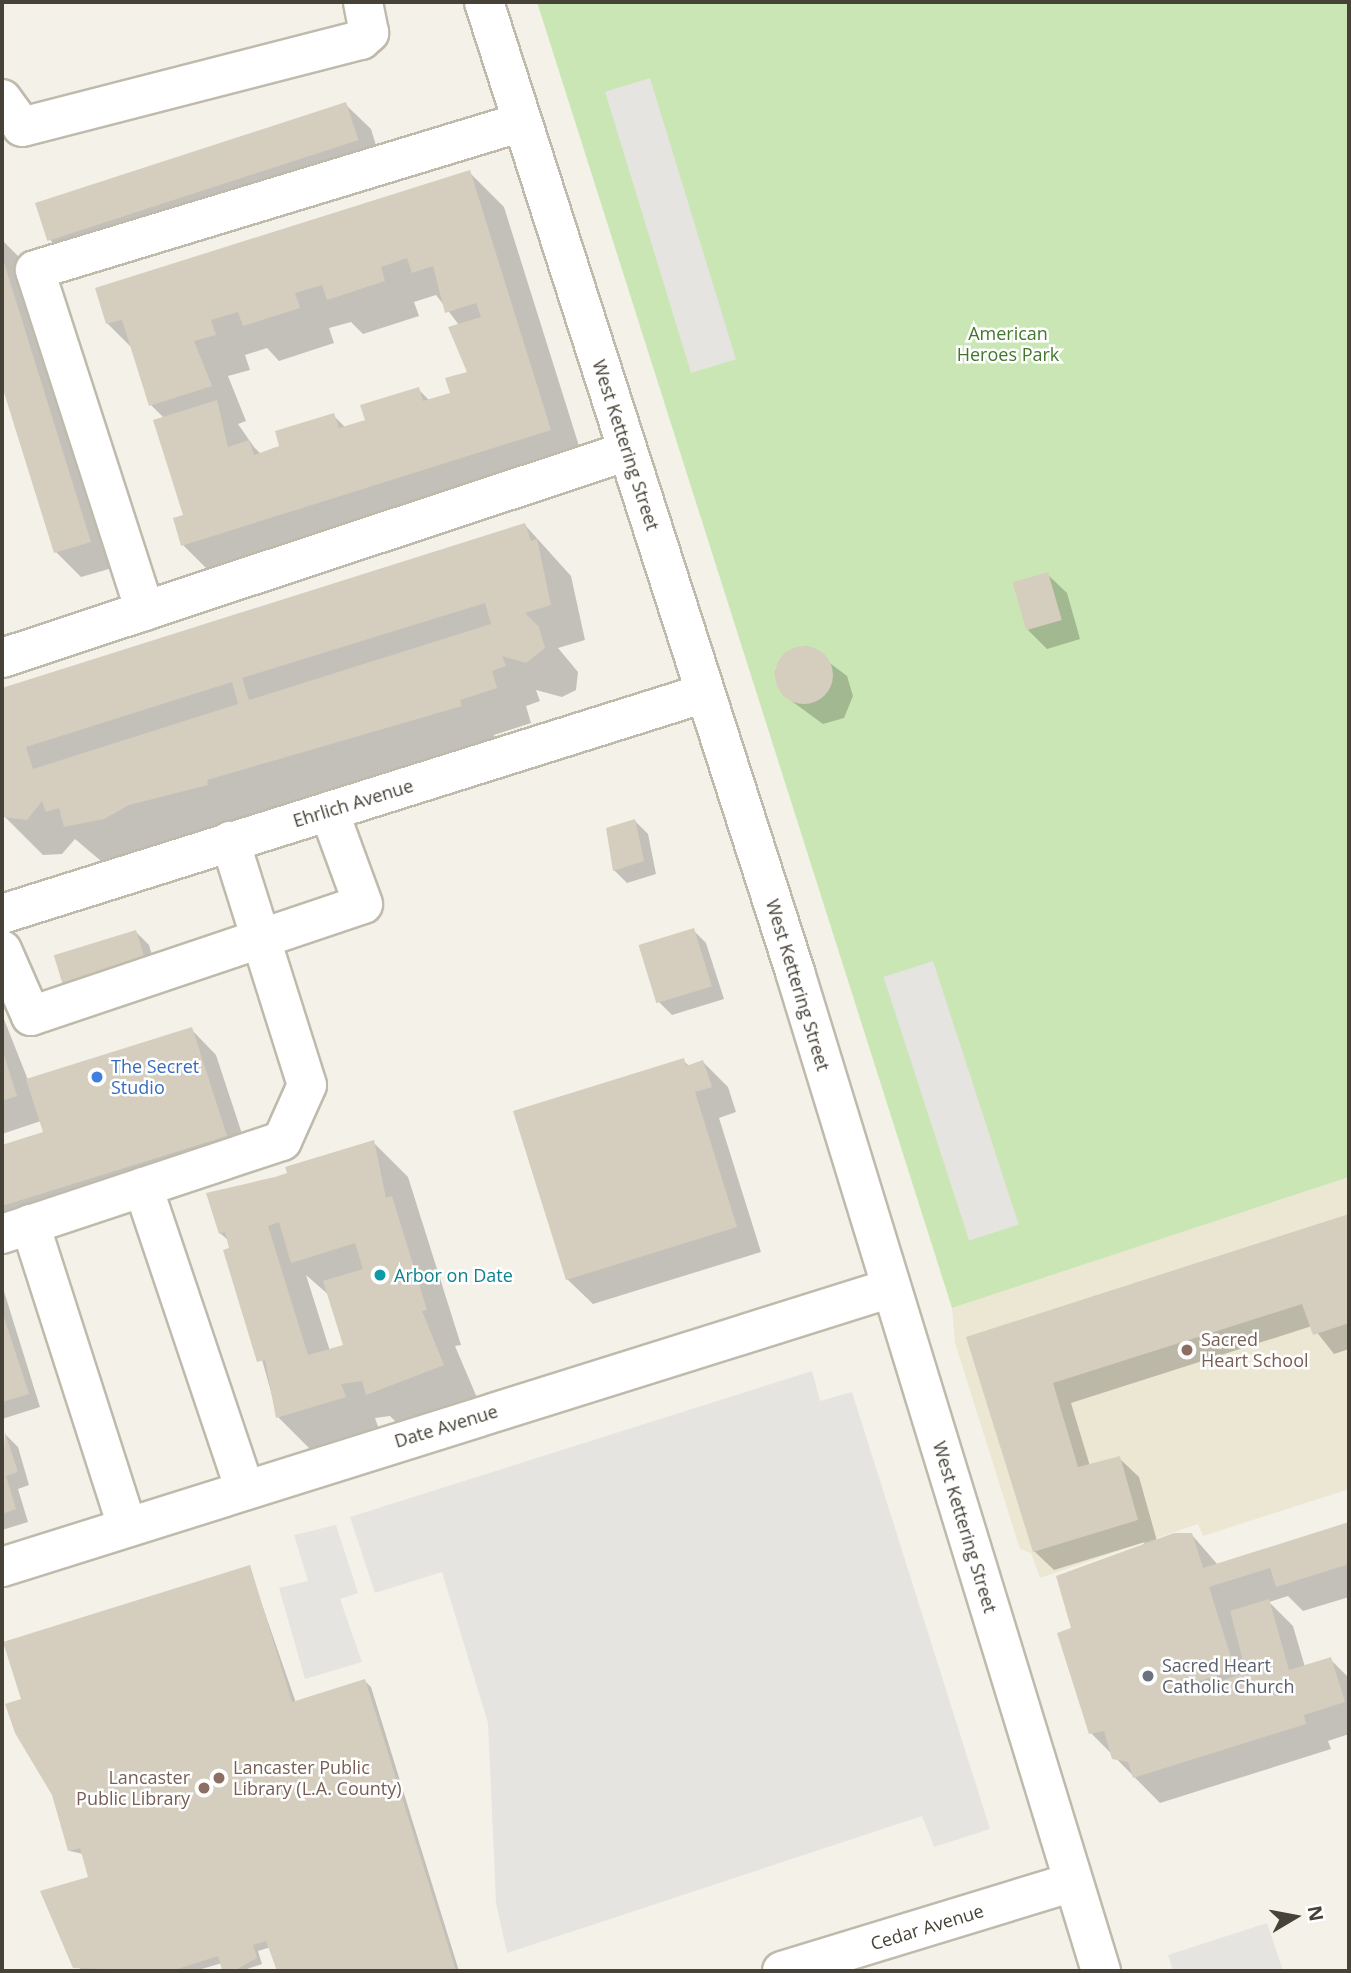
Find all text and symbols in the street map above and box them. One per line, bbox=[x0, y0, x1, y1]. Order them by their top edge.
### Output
park label: American Heroes Park bbox=[957, 323, 1059, 366]
street label: West Kettering Street bbox=[588, 357, 664, 533]
street label: Ehrlich Avenue bbox=[290, 774, 416, 832]
street label: West Kettering Street bbox=[762, 897, 834, 1073]
place label: The Secret Studio bbox=[111, 1056, 199, 1098]
marker: The Secret Studio bbox=[89, 1069, 105, 1085]
place label: Arbor on Date bbox=[394, 1264, 513, 1286]
marker: Arbor on Date bbox=[372, 1267, 388, 1283]
place label: Sacred Heart School bbox=[1201, 1329, 1309, 1372]
marker: Sacred Heart School bbox=[1179, 1342, 1195, 1358]
street label: Date Avenue bbox=[392, 1400, 500, 1452]
street label: West Kettering Street bbox=[929, 1439, 1001, 1615]
place label: Sacred Heart Catholic Church bbox=[1162, 1655, 1294, 1698]
marker: Sacred Heart Catholic Church bbox=[1140, 1668, 1156, 1684]
place label: Lancaster Public Library (L.A. County) bbox=[233, 1757, 402, 1800]
place label: Lancaster Public Library bbox=[76, 1767, 190, 1810]
marker: Lancaster Public Library (L.A. County) bbox=[211, 1770, 227, 1786]
marker: Lancaster Public Library bbox=[196, 1780, 212, 1796]
north arrow bbox=[1260, 1882, 1330, 1952]
street label: Cedar Avenue bbox=[868, 1900, 986, 1954]
text: N bbox=[1302, 1903, 1330, 1923]

